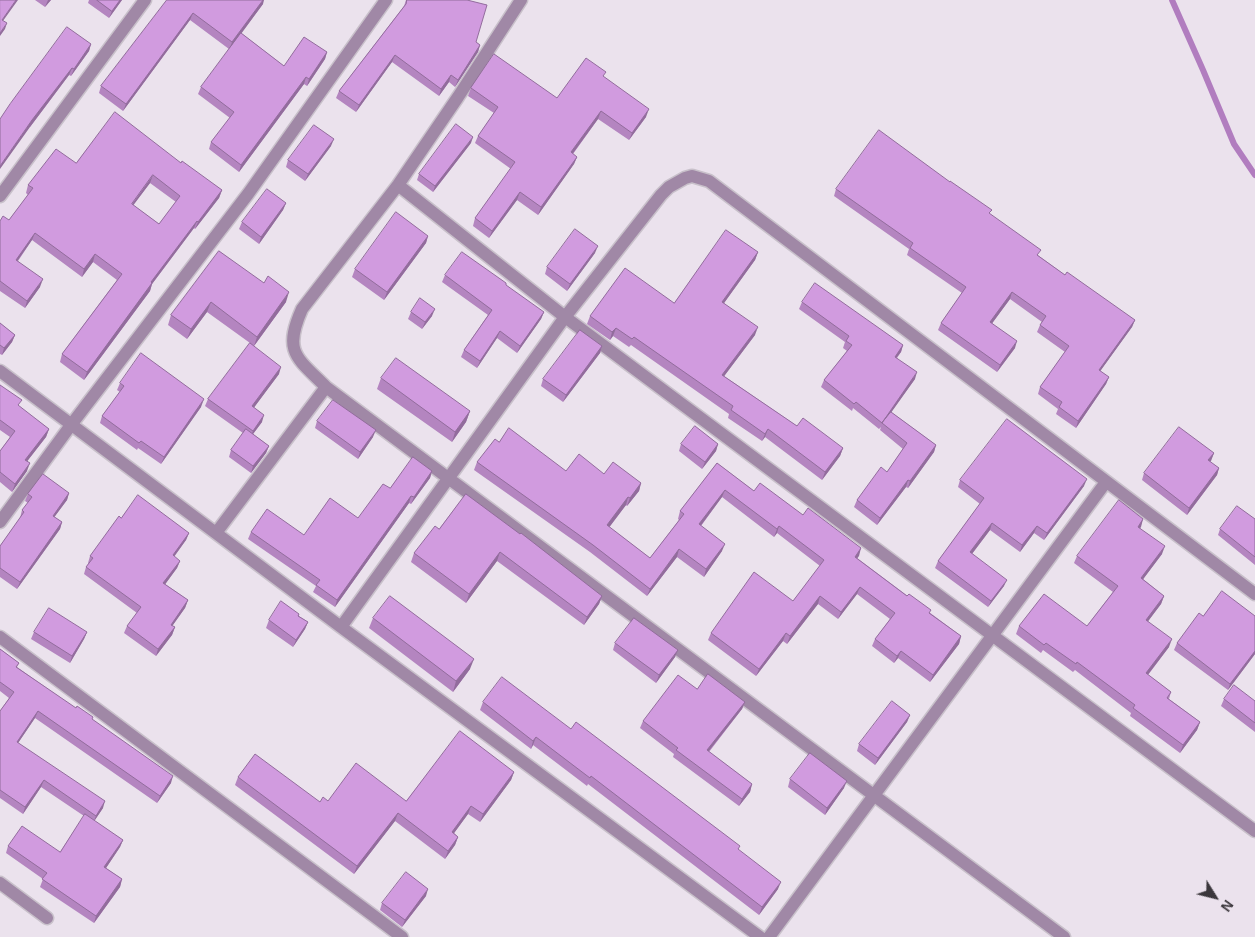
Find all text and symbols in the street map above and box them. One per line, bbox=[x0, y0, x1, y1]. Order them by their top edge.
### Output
north arrow bbox=[1190, 872, 1240, 922]
text: N bbox=[1218, 897, 1237, 915]

